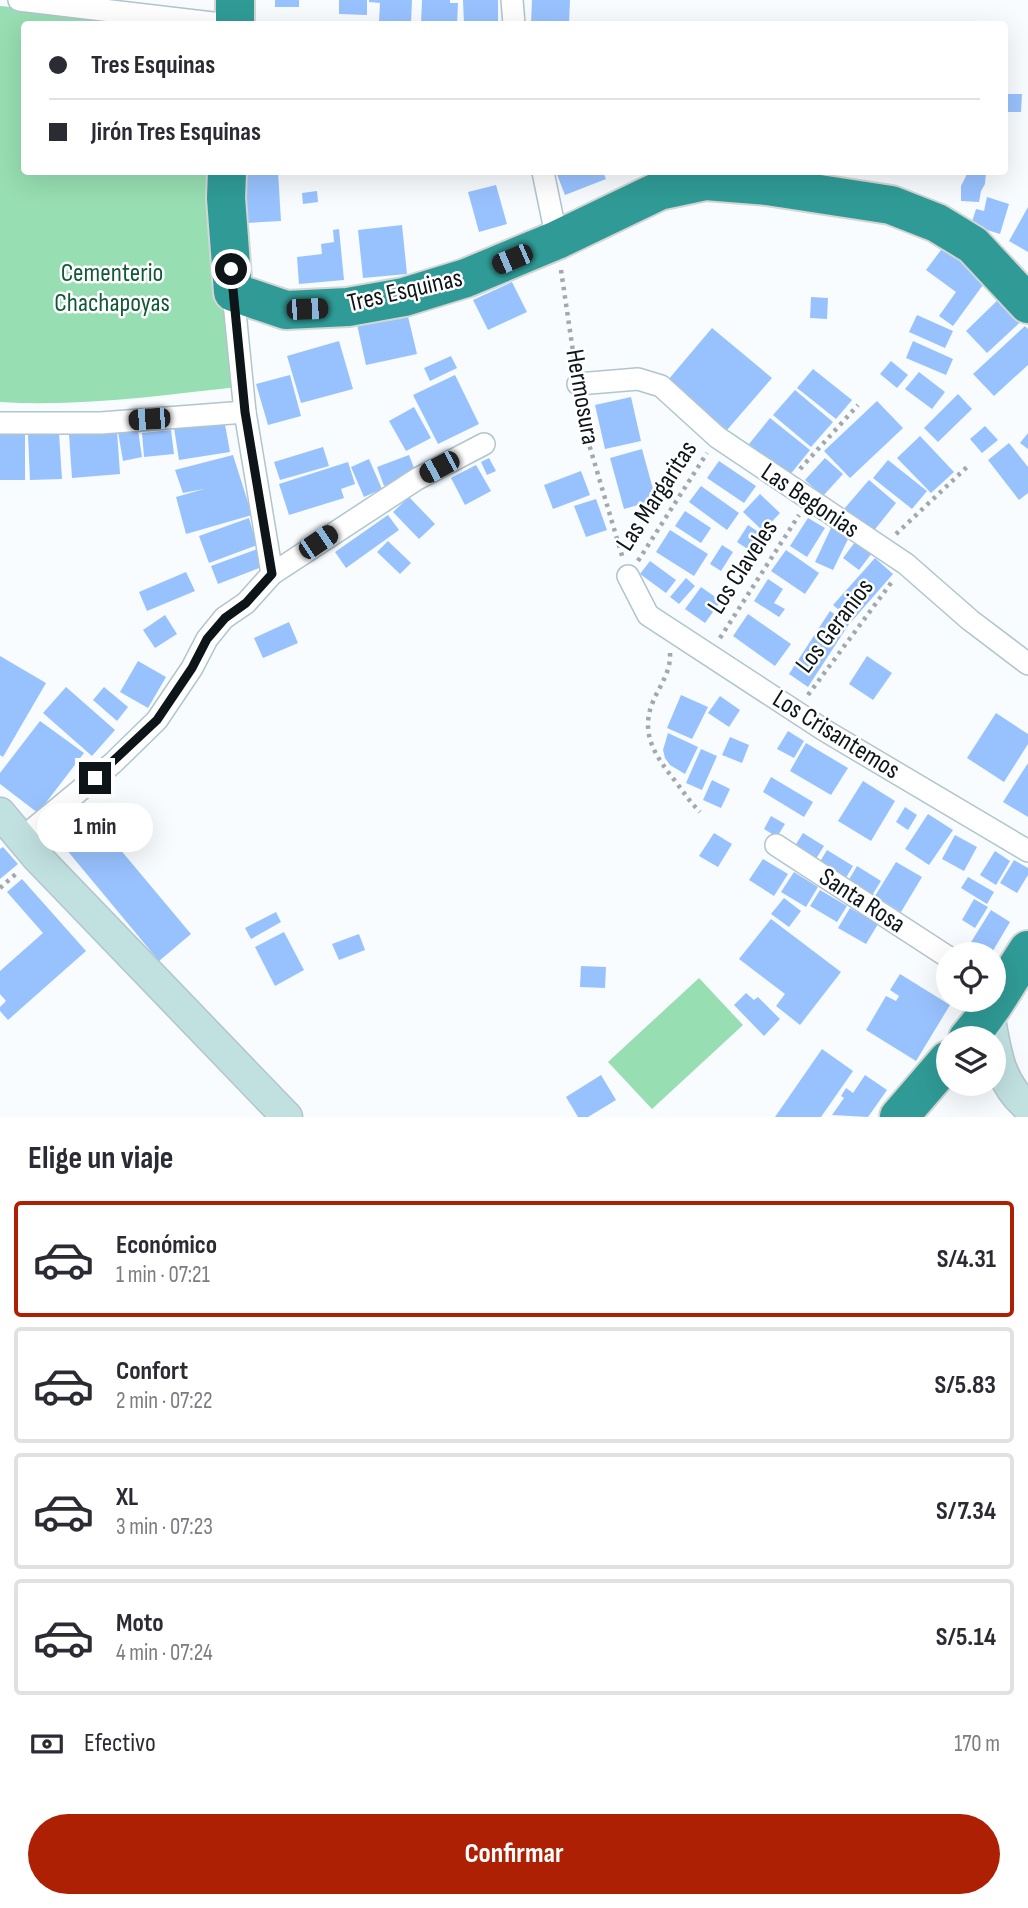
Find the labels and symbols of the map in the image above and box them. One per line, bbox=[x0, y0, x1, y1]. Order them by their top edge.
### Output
car bbox=[489, 241, 536, 277]
route start bbox=[215, 253, 247, 285]
park label: Cementerio Chachapoyas bbox=[54, 258, 170, 319]
street label: Tres Esquinas bbox=[345, 263, 465, 319]
car bbox=[286, 298, 329, 320]
street label: Hermosura bbox=[558, 347, 606, 447]
car bbox=[128, 407, 171, 431]
street label: Las Margaritas bbox=[610, 435, 704, 557]
car bbox=[416, 448, 463, 486]
street label: Las Begonias bbox=[755, 457, 865, 545]
street label: Los Claveles bbox=[701, 514, 785, 620]
car bbox=[295, 522, 342, 562]
street label: Los Geranios bbox=[789, 573, 881, 679]
street label: Los Crisantemos bbox=[767, 684, 905, 786]
route end bbox=[79, 762, 111, 794]
callout: 1 min bbox=[37, 802, 153, 852]
street label: Santa Rosa bbox=[813, 862, 911, 940]

